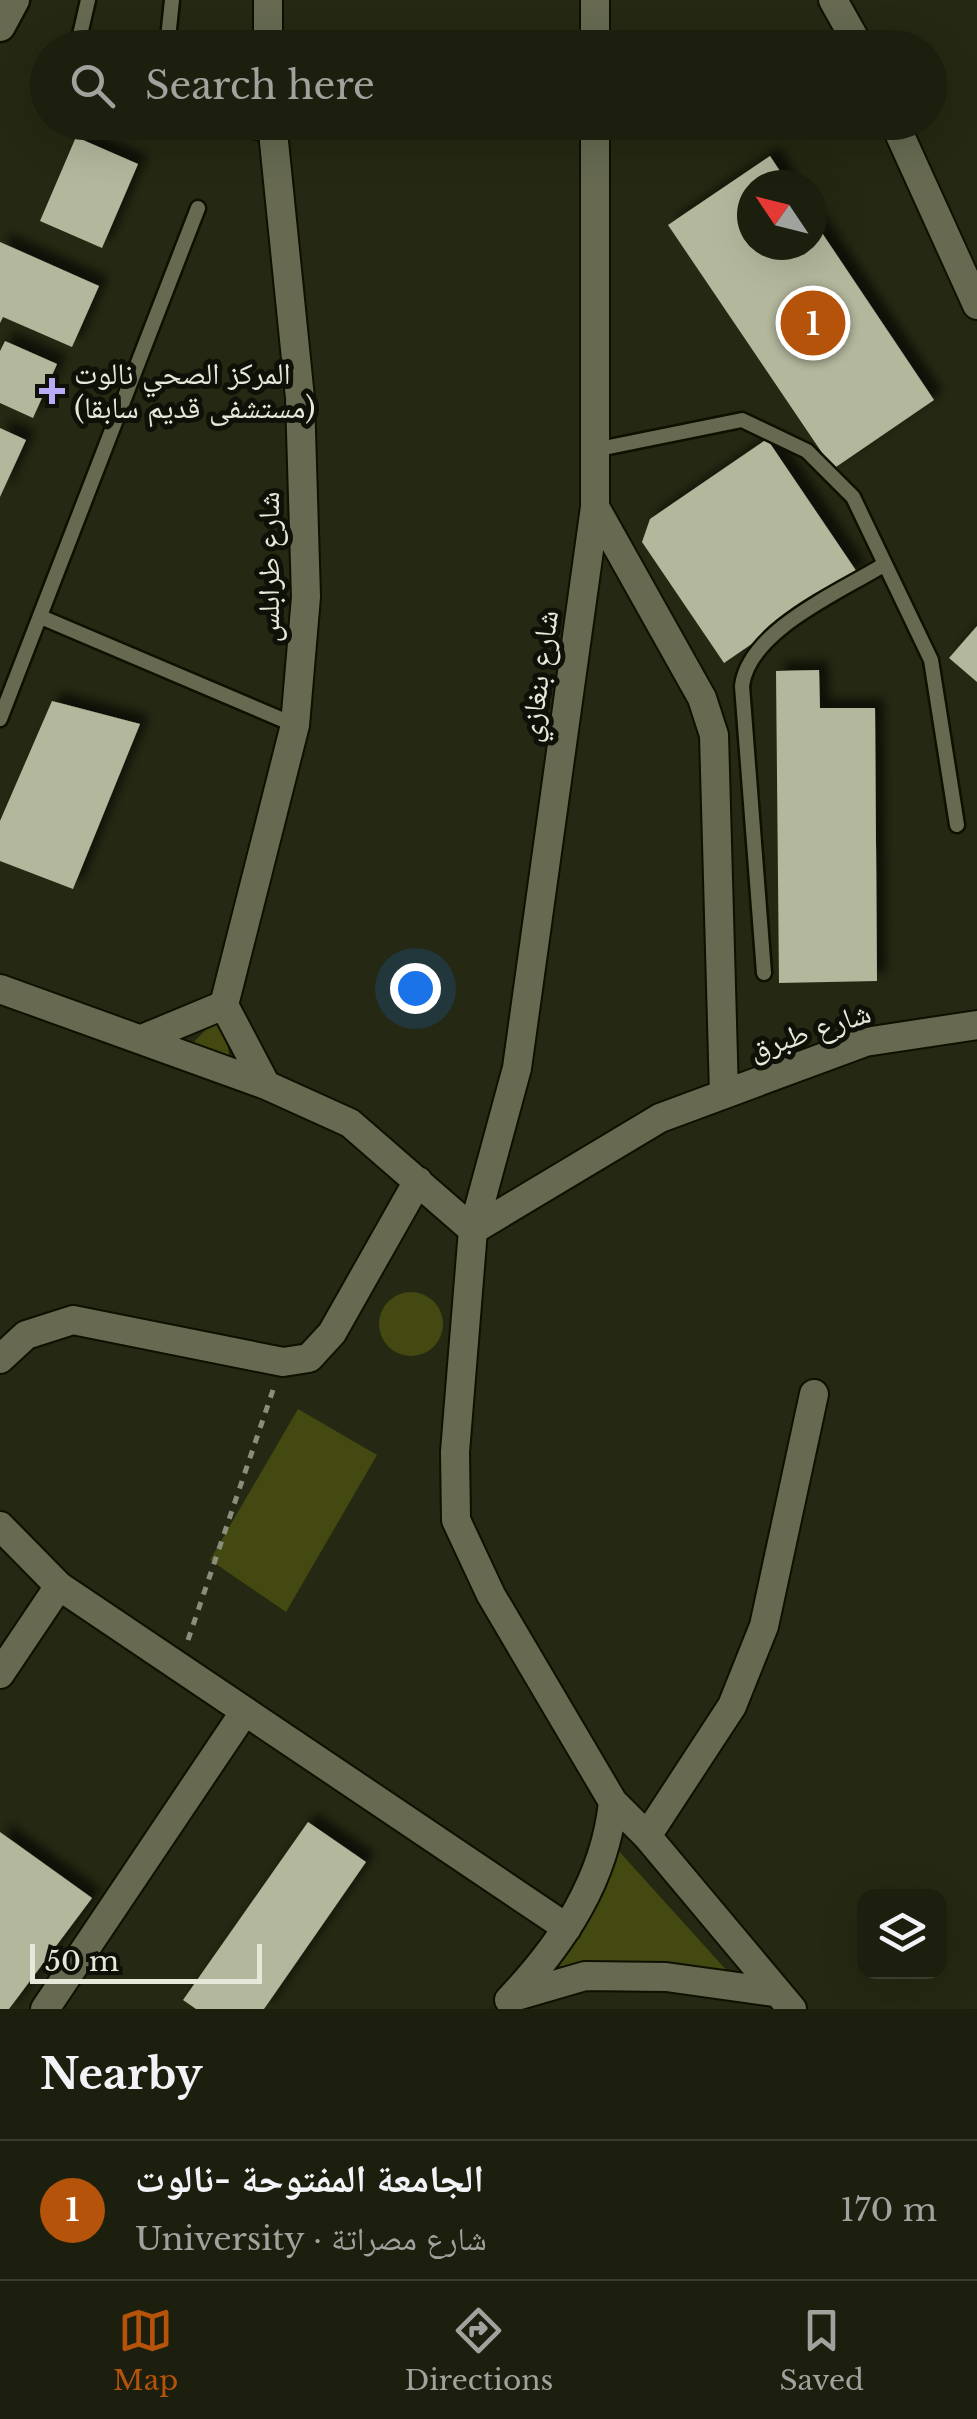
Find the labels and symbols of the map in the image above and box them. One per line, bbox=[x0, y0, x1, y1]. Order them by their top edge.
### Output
north arrow bbox=[737, 170, 827, 260]
pin: 1 bbox=[780, 286, 846, 360]
place label: المركز الصحي نالوت (مستشفى قديم سابقا) bbox=[74, 355, 315, 428]
marker: المركز الصحي نالوت (مستشفى قديم سابقا) bbox=[39, 378, 65, 404]
street label: شارع طرابلس bbox=[250, 492, 288, 642]
street label: شارع بنغازي bbox=[511, 608, 572, 745]
your location bbox=[390, 963, 441, 1014]
street label: شارع طبرق bbox=[744, 994, 876, 1068]
scale bar bbox=[30, 1939, 262, 1984]

